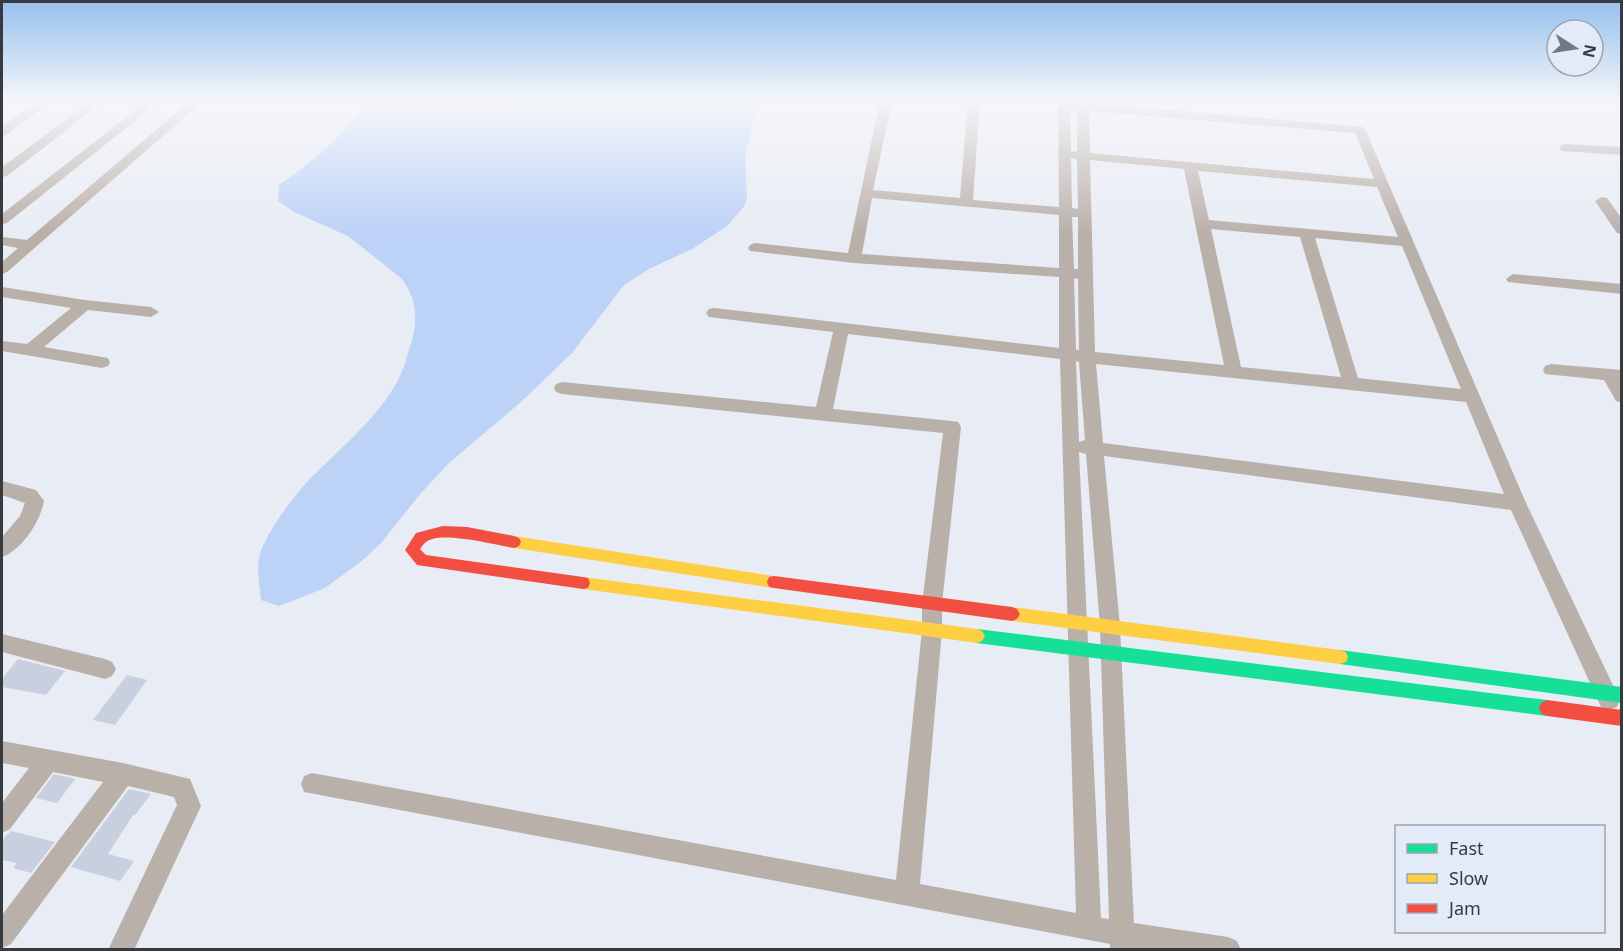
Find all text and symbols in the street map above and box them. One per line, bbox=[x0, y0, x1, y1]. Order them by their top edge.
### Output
north arrow bbox=[1545, 18, 1605, 78]
text: N bbox=[1578, 42, 1602, 60]
legend bbox=[1395, 825, 1605, 933]
text: Fast bbox=[1449, 836, 1484, 860]
text: Slow bbox=[1449, 866, 1488, 890]
text: Jam bbox=[1447, 896, 1481, 920]

